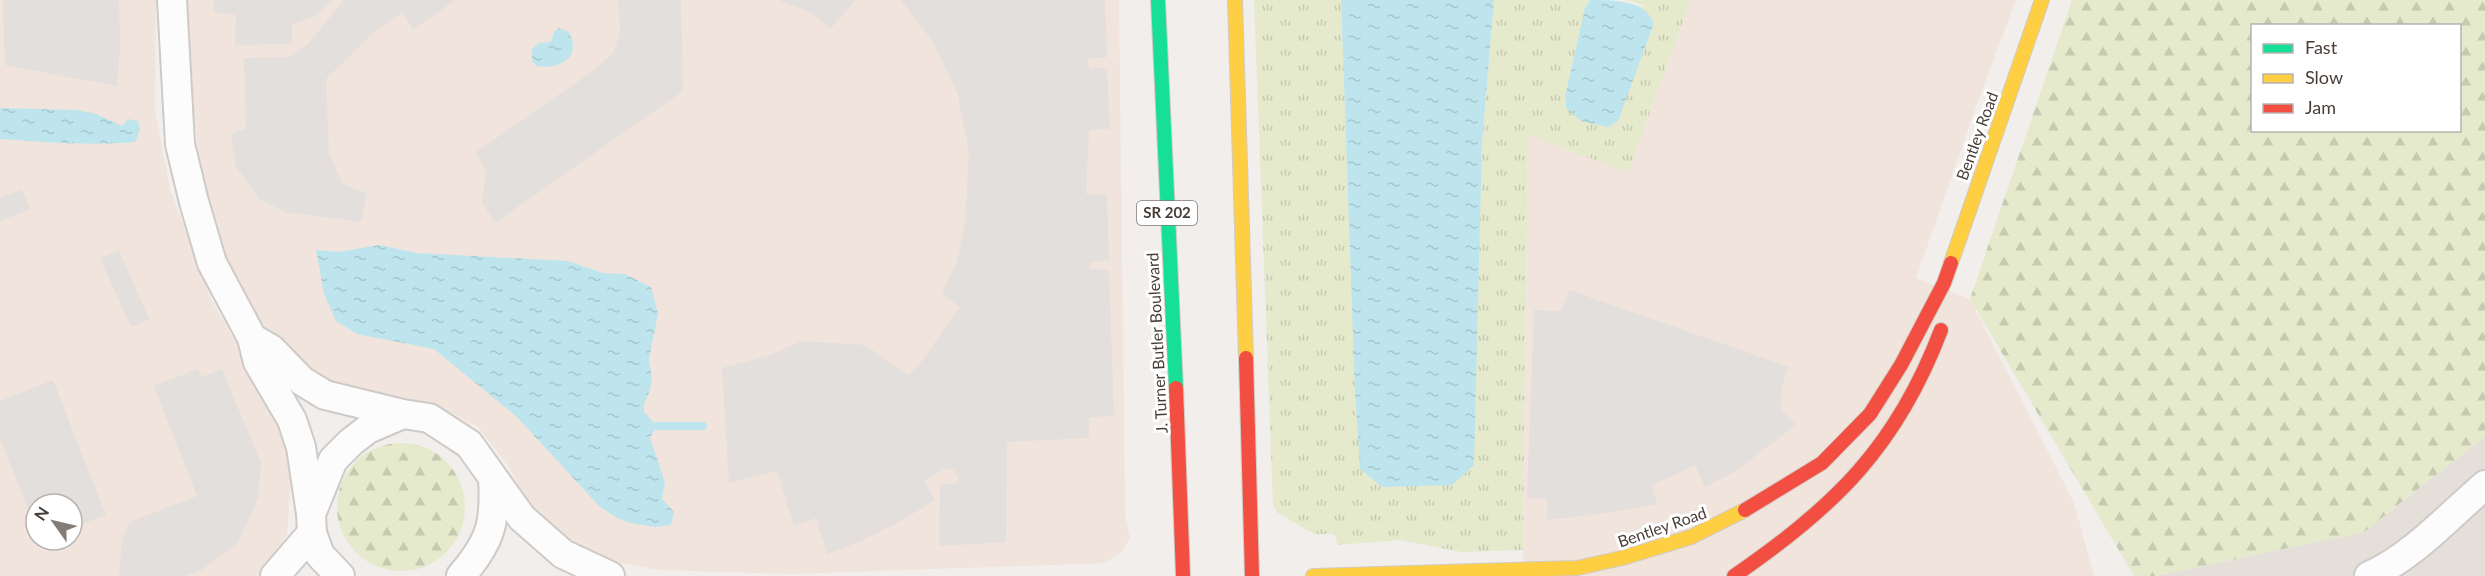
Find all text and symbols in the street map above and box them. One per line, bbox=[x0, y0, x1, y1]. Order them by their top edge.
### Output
legend bbox=[2251, 24, 2461, 132]
text: Fast bbox=[2305, 36, 2338, 58]
text: Slow bbox=[2305, 66, 2343, 88]
street label: Bentley Road bbox=[1952, 89, 2001, 183]
text: Jam bbox=[2305, 96, 2336, 118]
road number: SR 202 bbox=[1137, 201, 1197, 225]
street label: J. Turner Butler Boulevard bbox=[1142, 252, 1171, 434]
north arrow bbox=[24, 492, 84, 552]
street label: Bentley Road bbox=[1615, 502, 1709, 551]
text: N bbox=[30, 503, 52, 524]

